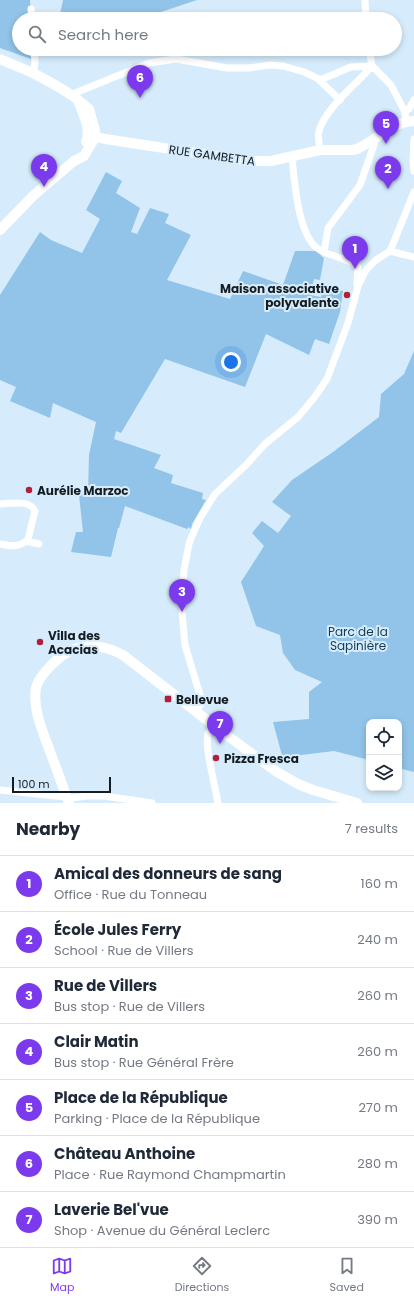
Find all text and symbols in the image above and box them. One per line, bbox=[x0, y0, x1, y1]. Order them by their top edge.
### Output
search box bbox=[12, 12, 402, 56]
icon: search bbox=[26, 23, 48, 45]
text: Search here bbox=[58, 24, 148, 45]
pin: 6 bbox=[127, 65, 153, 98]
pin: 5 bbox=[373, 111, 399, 144]
street label: RUE GAMBETTA bbox=[168, 141, 256, 169]
pin: 4 bbox=[31, 154, 57, 187]
pin: 2 bbox=[375, 156, 401, 189]
pin: 1 bbox=[342, 236, 368, 269]
place label: Maison associative polyvalente bbox=[220, 280, 340, 311]
marker: Maison associative polyvalente bbox=[342, 290, 352, 300]
your location bbox=[221, 352, 241, 372]
place label: Aurélie Marzoc bbox=[37, 482, 129, 499]
marker: Aurélie Marzoc bbox=[24, 485, 34, 495]
pin: 3 bbox=[169, 579, 195, 612]
park label: Parc de la Sapinière bbox=[328, 623, 388, 654]
place label: Villa des Acacias bbox=[48, 627, 101, 658]
marker: Villa des Acacias bbox=[35, 637, 45, 647]
place label: Bellevue bbox=[176, 691, 229, 708]
marker: Bellevue bbox=[163, 694, 173, 704]
pin: 7 bbox=[207, 711, 233, 744]
map controls bbox=[366, 719, 402, 791]
button: locate bbox=[366, 719, 402, 755]
place label: Pizza Fresca bbox=[224, 750, 299, 767]
marker: Pizza Fresca bbox=[211, 753, 221, 763]
button: layers bbox=[366, 755, 402, 791]
scale bar bbox=[12, 775, 111, 794]
text: 100 m bbox=[18, 776, 50, 792]
text: Nearby bbox=[16, 817, 80, 841]
text: 7 results bbox=[345, 819, 398, 838]
text: Amical des donneurs de sang bbox=[54, 863, 282, 884]
text: 1 bbox=[27, 874, 31, 893]
text: 160 m bbox=[361, 874, 398, 893]
text: Office · Rue du Tonneau bbox=[54, 885, 207, 904]
text: École Jules Ferry bbox=[54, 919, 181, 940]
text: 2 bbox=[25, 930, 33, 949]
text: 240 m bbox=[357, 930, 398, 949]
text: School · Rue de Villers bbox=[54, 941, 194, 960]
text: Rue de Villers bbox=[54, 975, 157, 996]
text: 3 bbox=[25, 986, 33, 1005]
text: 260 m bbox=[357, 986, 398, 1005]
text: Bus stop · Rue de Villers bbox=[54, 997, 205, 1016]
text: Clair Matin bbox=[54, 1031, 139, 1052]
text: 4 bbox=[25, 1042, 33, 1061]
text: 260 m bbox=[357, 1042, 398, 1061]
text: Bus stop · Rue Général Frère bbox=[54, 1053, 234, 1072]
text: Place de la République bbox=[54, 1087, 228, 1108]
text: 5 bbox=[25, 1098, 33, 1117]
text: 270 m bbox=[358, 1098, 398, 1117]
text: Parking · Place de la République bbox=[54, 1109, 260, 1128]
text: Château Anthoine bbox=[54, 1143, 195, 1164]
text: 6 bbox=[25, 1154, 33, 1173]
text: 280 m bbox=[357, 1154, 398, 1173]
text: Place · Rue Raymond Champmartin bbox=[54, 1165, 286, 1184]
text: Laverie Bel'vue bbox=[54, 1199, 169, 1220]
text: 7 bbox=[26, 1210, 32, 1229]
text: 390 m bbox=[357, 1210, 398, 1229]
text: Shop · Avenue du Général Leclerc bbox=[54, 1221, 270, 1240]
tab: Map bbox=[50, 1255, 74, 1296]
tab: Directions bbox=[175, 1255, 229, 1296]
tab: Saved bbox=[330, 1255, 364, 1296]

